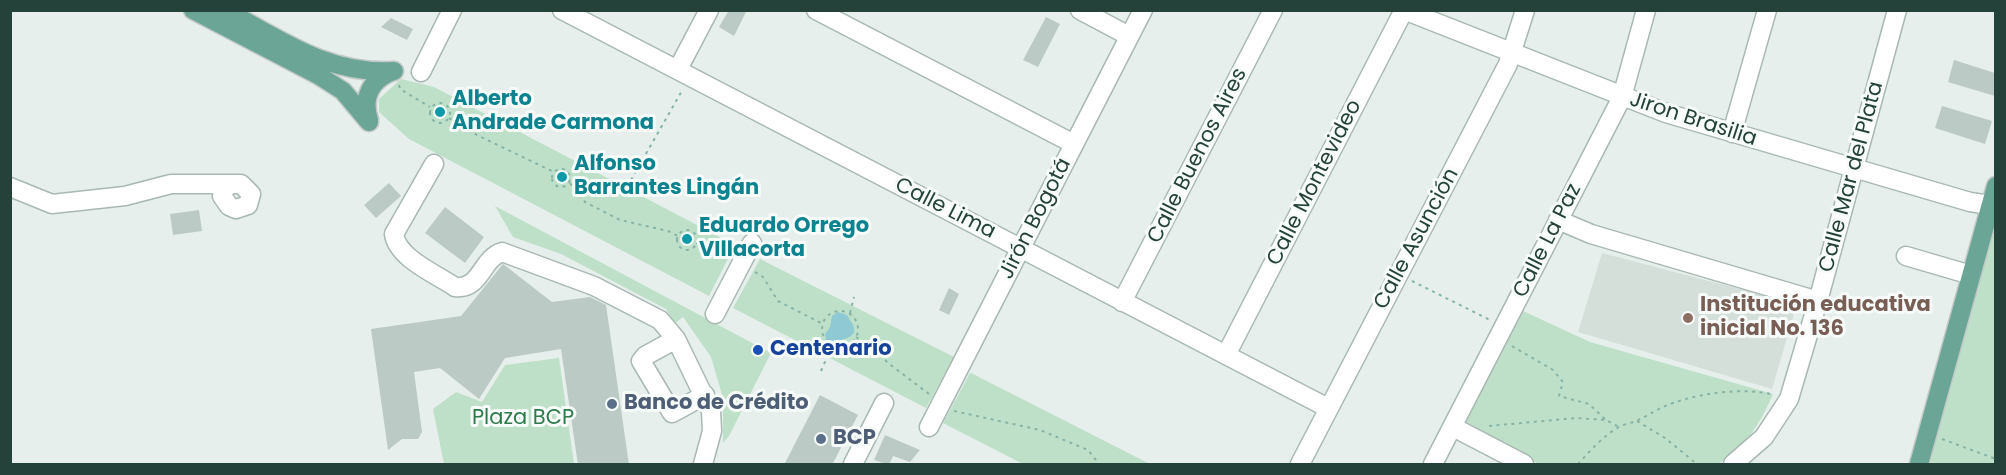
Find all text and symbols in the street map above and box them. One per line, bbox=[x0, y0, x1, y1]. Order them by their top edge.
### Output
street label: Calle Buenos Aires bbox=[1143, 64, 1253, 248]
street label: Calle Mar del Plata bbox=[1814, 79, 1890, 275]
place label: Alberto Andrade Carmona bbox=[452, 87, 654, 137]
street label: Jiron Brasilia bbox=[1626, 88, 1760, 152]
street label: Calle Montevideo bbox=[1262, 96, 1368, 270]
marker: Alberto Andrade Carmona bbox=[433, 105, 447, 119]
place label: Alfonso Barrantes Lingán bbox=[574, 152, 759, 202]
street label: Jirón Bogotá bbox=[995, 154, 1077, 284]
street label: Calle Asunción bbox=[1369, 164, 1465, 314]
marker: Alfonso Barrantes Lingán bbox=[555, 170, 569, 184]
street label: Calle Lima bbox=[891, 173, 999, 245]
street label: Calle La Paz bbox=[1509, 180, 1587, 302]
place label: Eduardo Orrego VIllacorta bbox=[699, 214, 869, 264]
marker: Eduardo Orrego VIllacorta bbox=[680, 232, 694, 246]
place label: Institución educativa inicial No. 136 bbox=[1700, 293, 1931, 343]
marker: Institución educativa inicial No. 136 bbox=[1681, 311, 1695, 325]
place label: Centenario bbox=[770, 337, 892, 363]
marker: Centenario bbox=[751, 343, 765, 357]
place label: Banco de Crédito bbox=[624, 391, 809, 417]
marker: Banco de Crédito bbox=[605, 397, 619, 411]
park label: Plaza BCP bbox=[472, 406, 574, 432]
place label: BCP bbox=[833, 426, 876, 452]
marker: BCP bbox=[814, 432, 828, 446]

